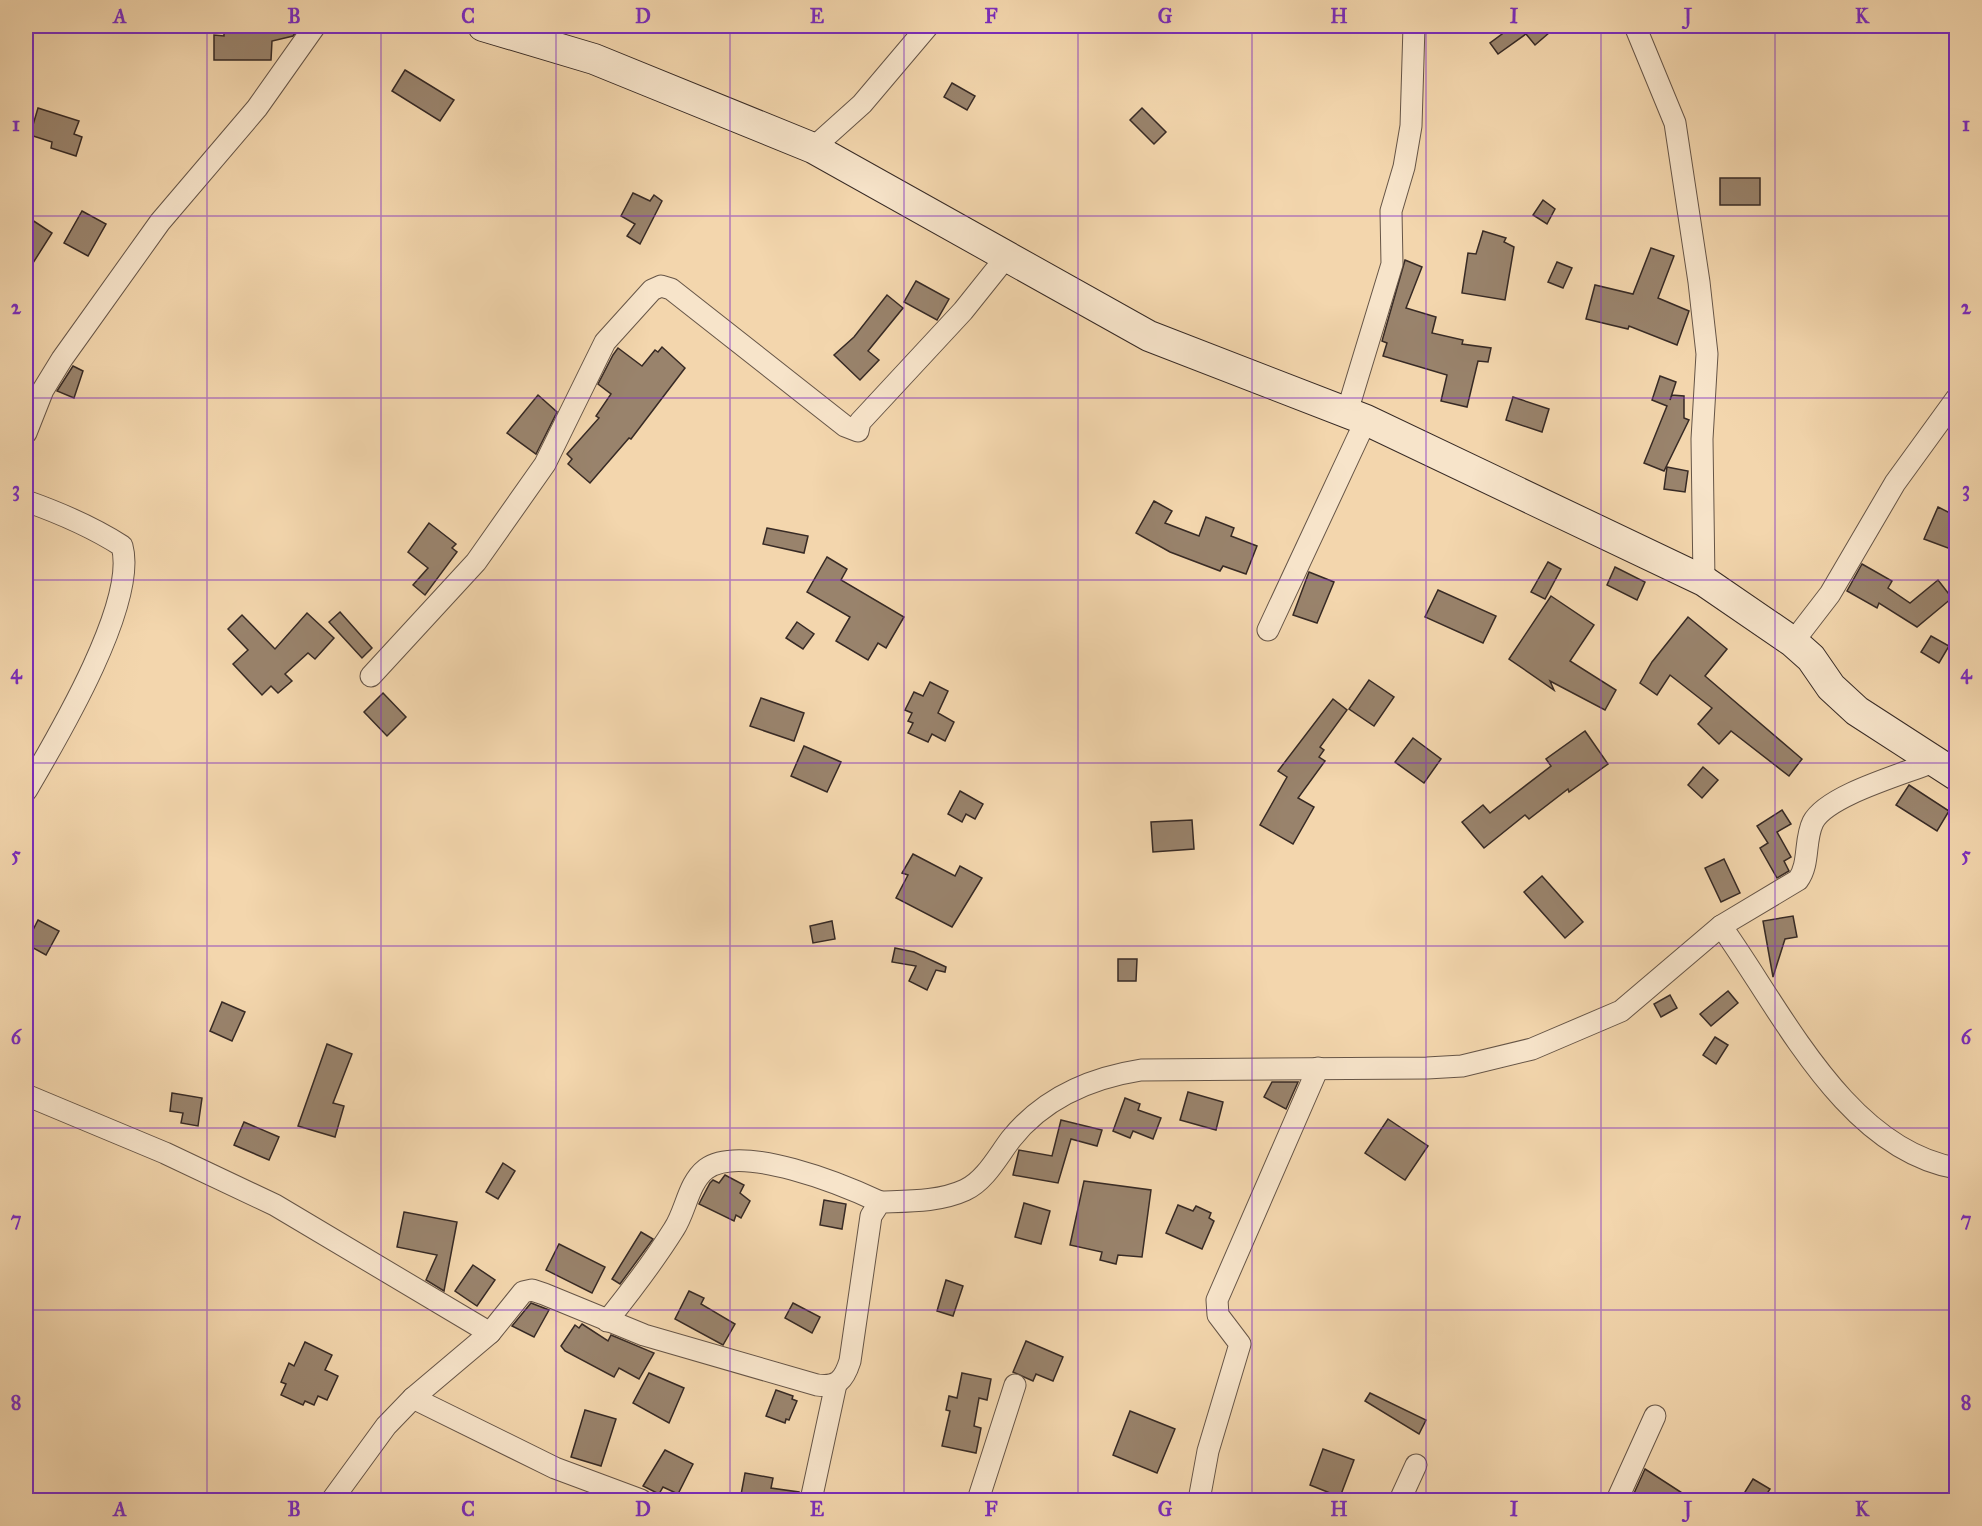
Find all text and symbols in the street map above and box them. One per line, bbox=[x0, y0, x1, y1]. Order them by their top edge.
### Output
text: A bbox=[111, 4, 127, 28]
text: B bbox=[287, 4, 301, 28]
text: C bbox=[461, 4, 475, 28]
text: D bbox=[635, 4, 651, 28]
text: E bbox=[810, 4, 825, 28]
text: F bbox=[984, 4, 998, 28]
text: G bbox=[1158, 4, 1173, 28]
text: H bbox=[1330, 4, 1348, 28]
text: I bbox=[1510, 4, 1519, 28]
text: J bbox=[1681, 4, 1693, 30]
text: K bbox=[1855, 4, 1870, 28]
text: 1 bbox=[12, 112, 20, 136]
text: 1 bbox=[1962, 112, 1970, 136]
text: 2 bbox=[11, 295, 22, 319]
text: 2 bbox=[1961, 295, 1972, 319]
text: 3 bbox=[12, 477, 20, 502]
text: 3 bbox=[1962, 477, 1970, 502]
text: 4 bbox=[10, 660, 22, 685]
text: 4 bbox=[1960, 660, 1972, 685]
text: 5 bbox=[11, 842, 21, 866]
text: 5 bbox=[1961, 842, 1971, 866]
text: 6 bbox=[11, 1025, 23, 1049]
text: 6 bbox=[1961, 1025, 1973, 1049]
text: 7 bbox=[11, 1207, 22, 1231]
text: 7 bbox=[1961, 1207, 1972, 1231]
text: 8 bbox=[11, 1390, 21, 1414]
text: 8 bbox=[1961, 1390, 1971, 1414]
text: A bbox=[111, 1497, 127, 1521]
text: B bbox=[287, 1497, 301, 1521]
text: C bbox=[461, 1497, 475, 1521]
text: D bbox=[635, 1497, 651, 1521]
text: E bbox=[810, 1497, 825, 1521]
text: F bbox=[984, 1497, 998, 1521]
text: G bbox=[1158, 1497, 1173, 1521]
text: H bbox=[1330, 1497, 1348, 1521]
text: I bbox=[1510, 1497, 1519, 1521]
text: J bbox=[1681, 1497, 1693, 1523]
text: K bbox=[1855, 1497, 1870, 1521]

